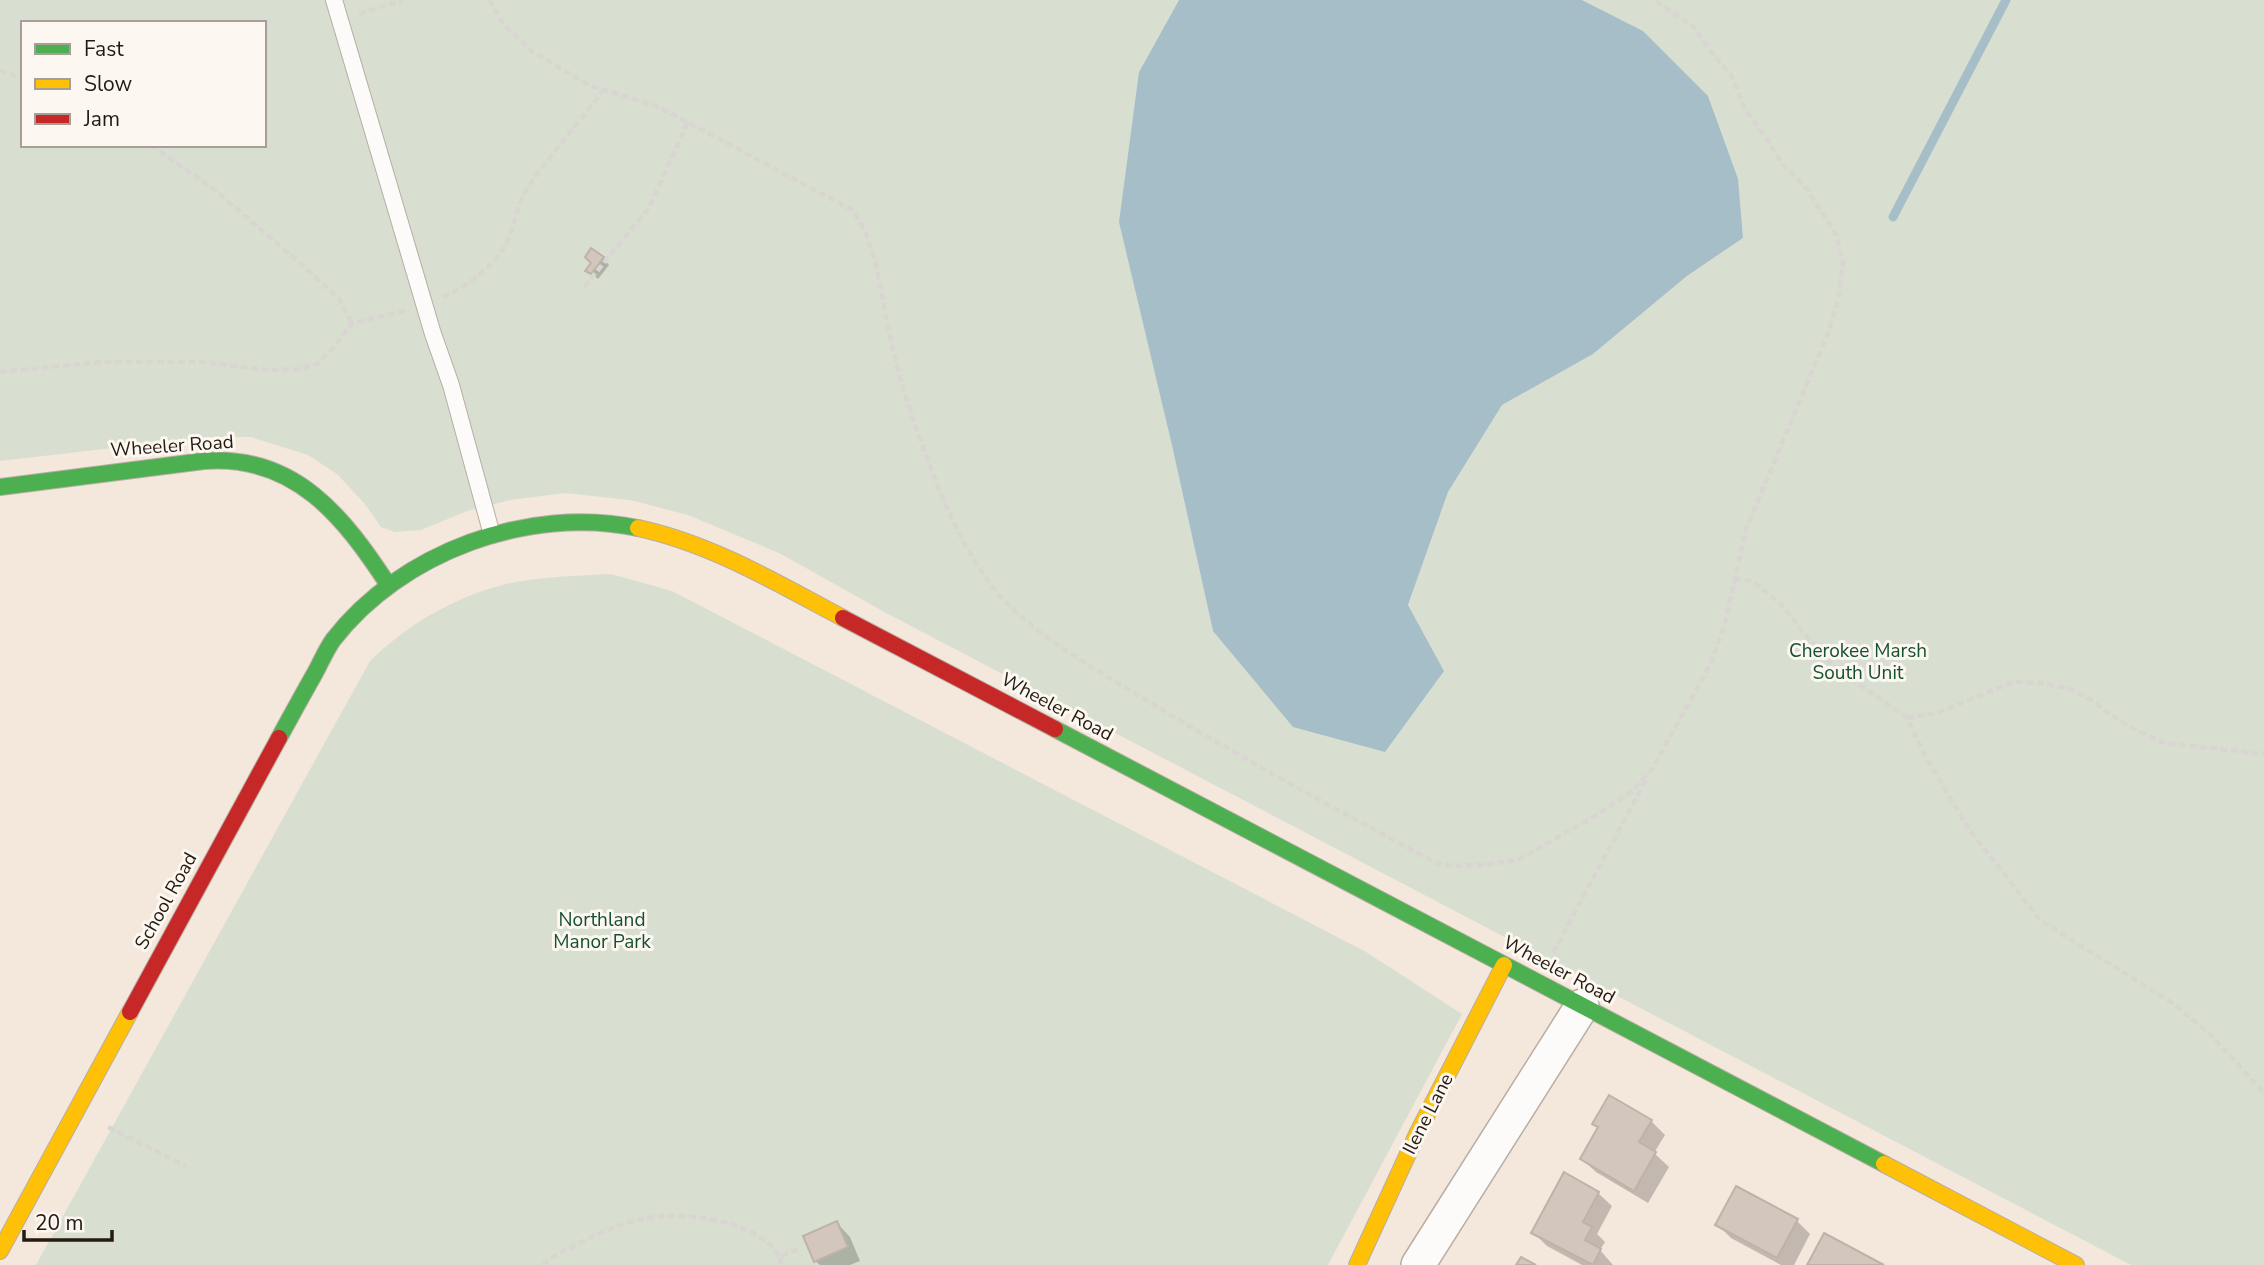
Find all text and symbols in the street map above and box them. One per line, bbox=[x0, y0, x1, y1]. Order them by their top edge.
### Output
legend bbox=[21, 21, 266, 147]
text: Fast bbox=[84, 35, 124, 63]
text: Slow bbox=[84, 70, 133, 98]
text: Jam bbox=[83, 105, 120, 133]
street label: Wheeler Road bbox=[110, 429, 234, 463]
park label: Cherokee Marsh South Unit bbox=[1789, 638, 1927, 686]
street label: Wheeler Road bbox=[996, 667, 1118, 747]
street label: School Road bbox=[129, 848, 203, 954]
park label: Northland Manor Park bbox=[553, 907, 651, 955]
street label: Wheeler Road bbox=[1498, 930, 1620, 1010]
street label: Ilene Lane bbox=[1397, 1069, 1459, 1159]
scale bar bbox=[24, 1198, 112, 1242]
text: 20 m bbox=[35, 1209, 84, 1237]

